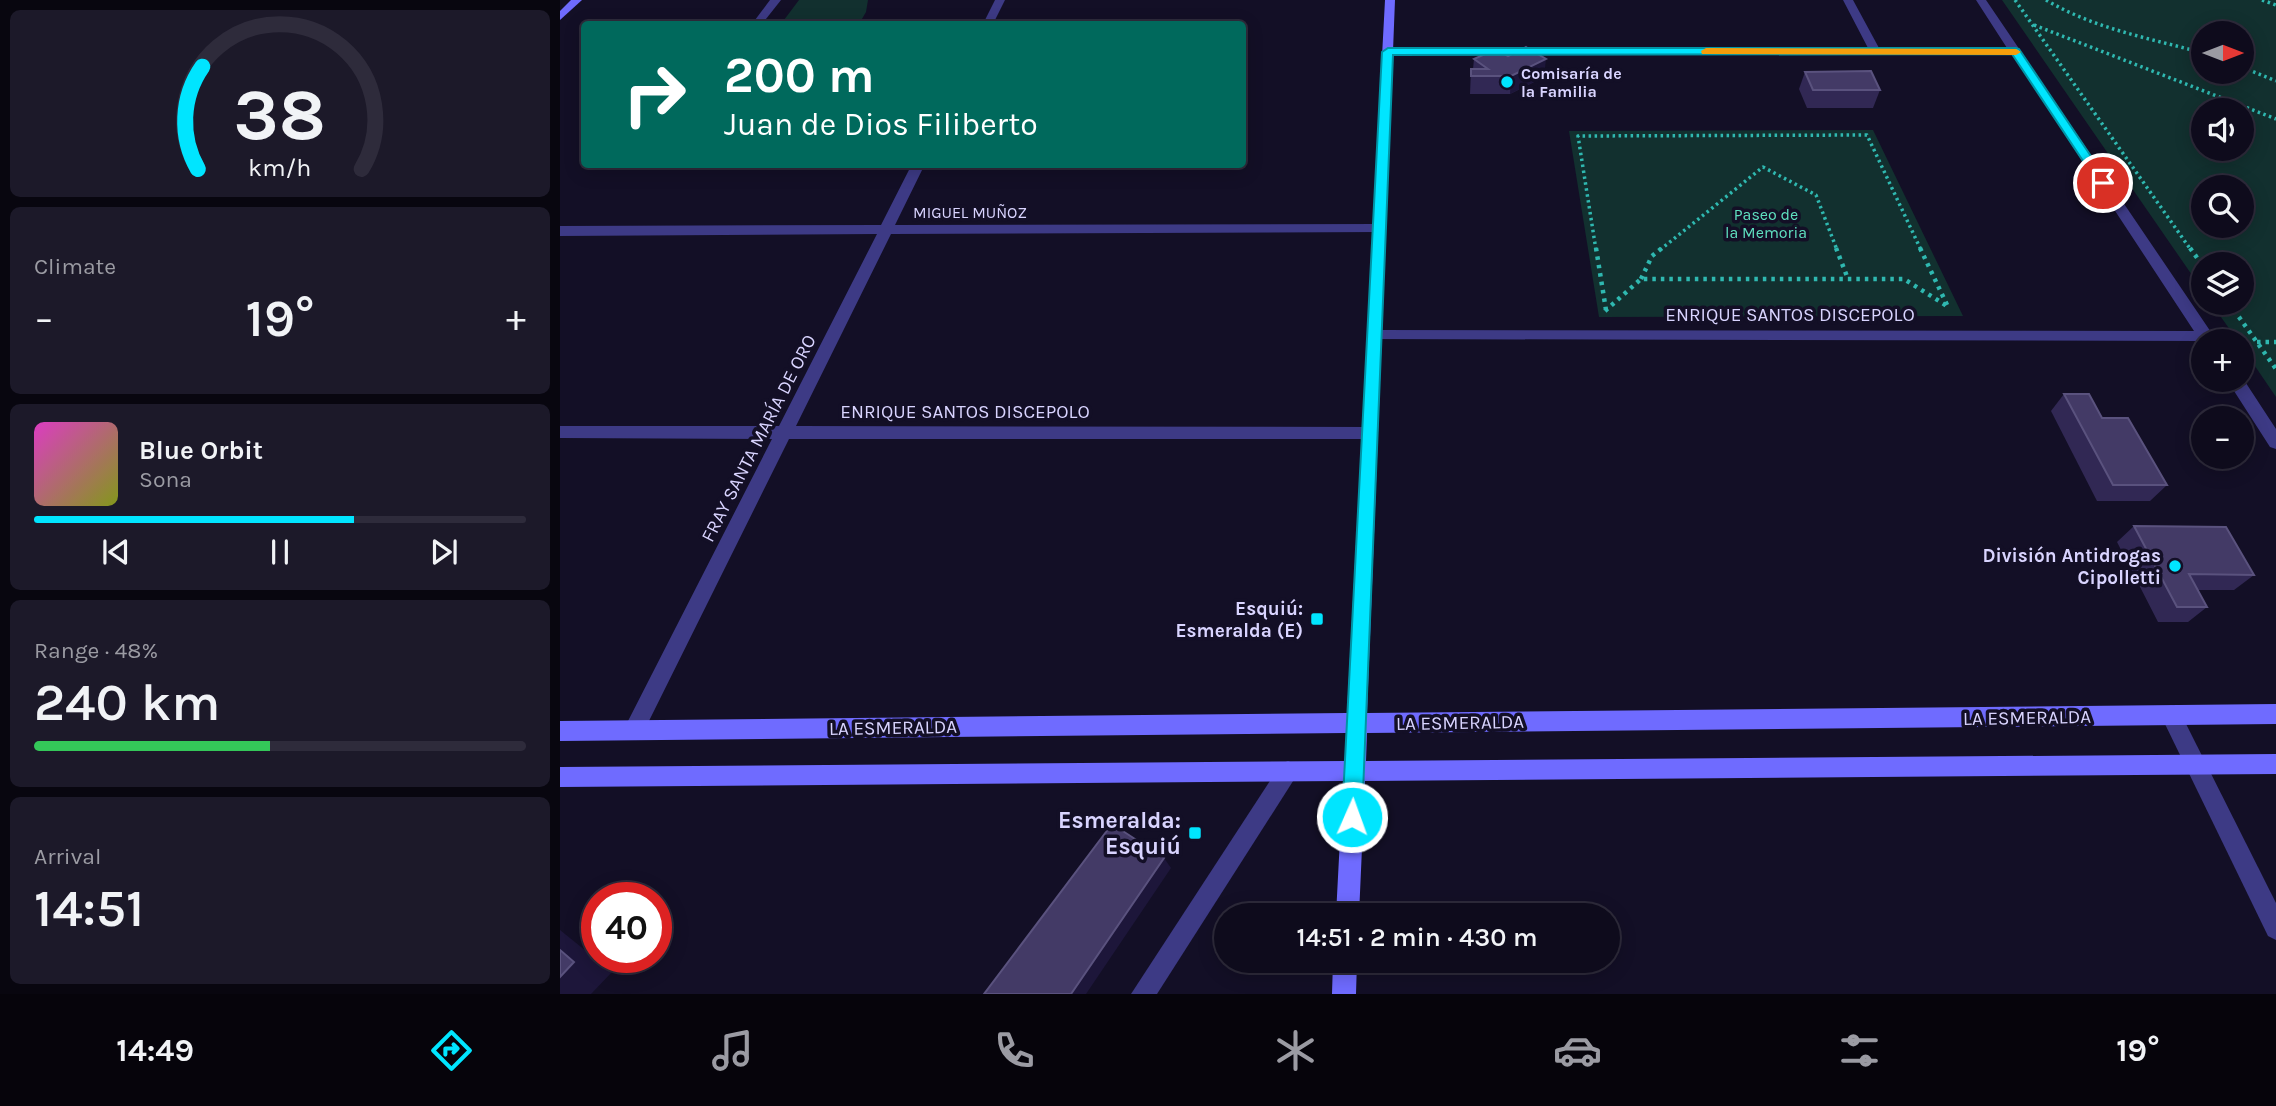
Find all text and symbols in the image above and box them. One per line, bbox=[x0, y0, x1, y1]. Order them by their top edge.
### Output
north arrow bbox=[2191, 21, 2254, 84]
map controls bbox=[2191, 21, 2254, 469]
text: 200 m bbox=[724, 47, 875, 104]
icon: right bbox=[609, 49, 700, 140]
place label: Comisaría de la Familia bbox=[1521, 64, 1622, 101]
text: 38 bbox=[234, 73, 326, 158]
marker: Comisaría de la Familia bbox=[1499, 74, 1515, 90]
button: sound bbox=[2191, 98, 2254, 161]
text: Juan de Dios Filiberto bbox=[724, 106, 1038, 143]
text: km/h bbox=[248, 153, 312, 182]
pin bbox=[2073, 153, 2133, 213]
icon: arrive bbox=[2084, 164, 2122, 202]
button: search bbox=[2191, 175, 2254, 238]
street label: MIGUEL MUÑOZ bbox=[913, 203, 1027, 222]
park label: Paseo de la Memoria bbox=[1725, 205, 1807, 242]
button: layers bbox=[2191, 252, 2254, 315]
text: Climate bbox=[34, 253, 116, 280]
text: 19° bbox=[246, 288, 314, 349]
text: − bbox=[34, 296, 54, 341]
text: + bbox=[506, 296, 526, 341]
street label: ENRIQUE SANTOS DISCEPOLO bbox=[1665, 304, 1915, 326]
button: + bbox=[2191, 329, 2254, 392]
street label: FRAY SANTA MARÍA DE ORO bbox=[696, 331, 821, 546]
street label: ENRIQUE SANTOS DISCEPOLO bbox=[840, 401, 1090, 423]
button: − bbox=[2191, 406, 2254, 469]
text: Blue Orbit bbox=[139, 435, 263, 466]
text: Sona bbox=[139, 466, 192, 493]
icon: previous bbox=[97, 533, 135, 571]
icon: pause bbox=[261, 533, 299, 571]
icon: next bbox=[425, 533, 463, 571]
place label: División Antidrogas Cipolletti bbox=[1982, 545, 2161, 589]
marker: División Antidrogas Cipolletti bbox=[2167, 558, 2183, 574]
place label: Esquiú: Esmeralda (E) bbox=[1175, 598, 1303, 642]
marker: Esquiú: Esmeralda (E) bbox=[1309, 611, 1325, 627]
text: Range · 48% bbox=[34, 637, 158, 664]
text: 240 km bbox=[34, 672, 220, 733]
street label: LA ESMERALDA bbox=[1963, 706, 2091, 730]
street label: LA ESMERALDA bbox=[1396, 711, 1524, 735]
street label: LA ESMERALDA bbox=[829, 716, 957, 740]
position arrow bbox=[1315, 780, 1389, 854]
place label: Esmeralda: Esquiú bbox=[1058, 807, 1181, 860]
marker: Esmeralda: Esquiú bbox=[1187, 825, 1203, 841]
text: Arrival bbox=[34, 843, 101, 870]
text: 14:51 bbox=[34, 878, 144, 939]
speed limit sign: 40 bbox=[581, 882, 672, 973]
text: 14:51 · 2 min · 430 m bbox=[1296, 922, 1538, 953]
icon: directions bbox=[427, 1026, 476, 1075]
icon: music bbox=[708, 1026, 757, 1075]
icon: phone bbox=[990, 1026, 1039, 1075]
icon: climate bbox=[1271, 1026, 1320, 1075]
icon: car bbox=[1553, 1026, 1602, 1075]
icon: filters bbox=[1835, 1026, 1884, 1075]
text: 14:49 bbox=[116, 1032, 194, 1069]
text: 19° bbox=[2116, 1032, 2160, 1069]

